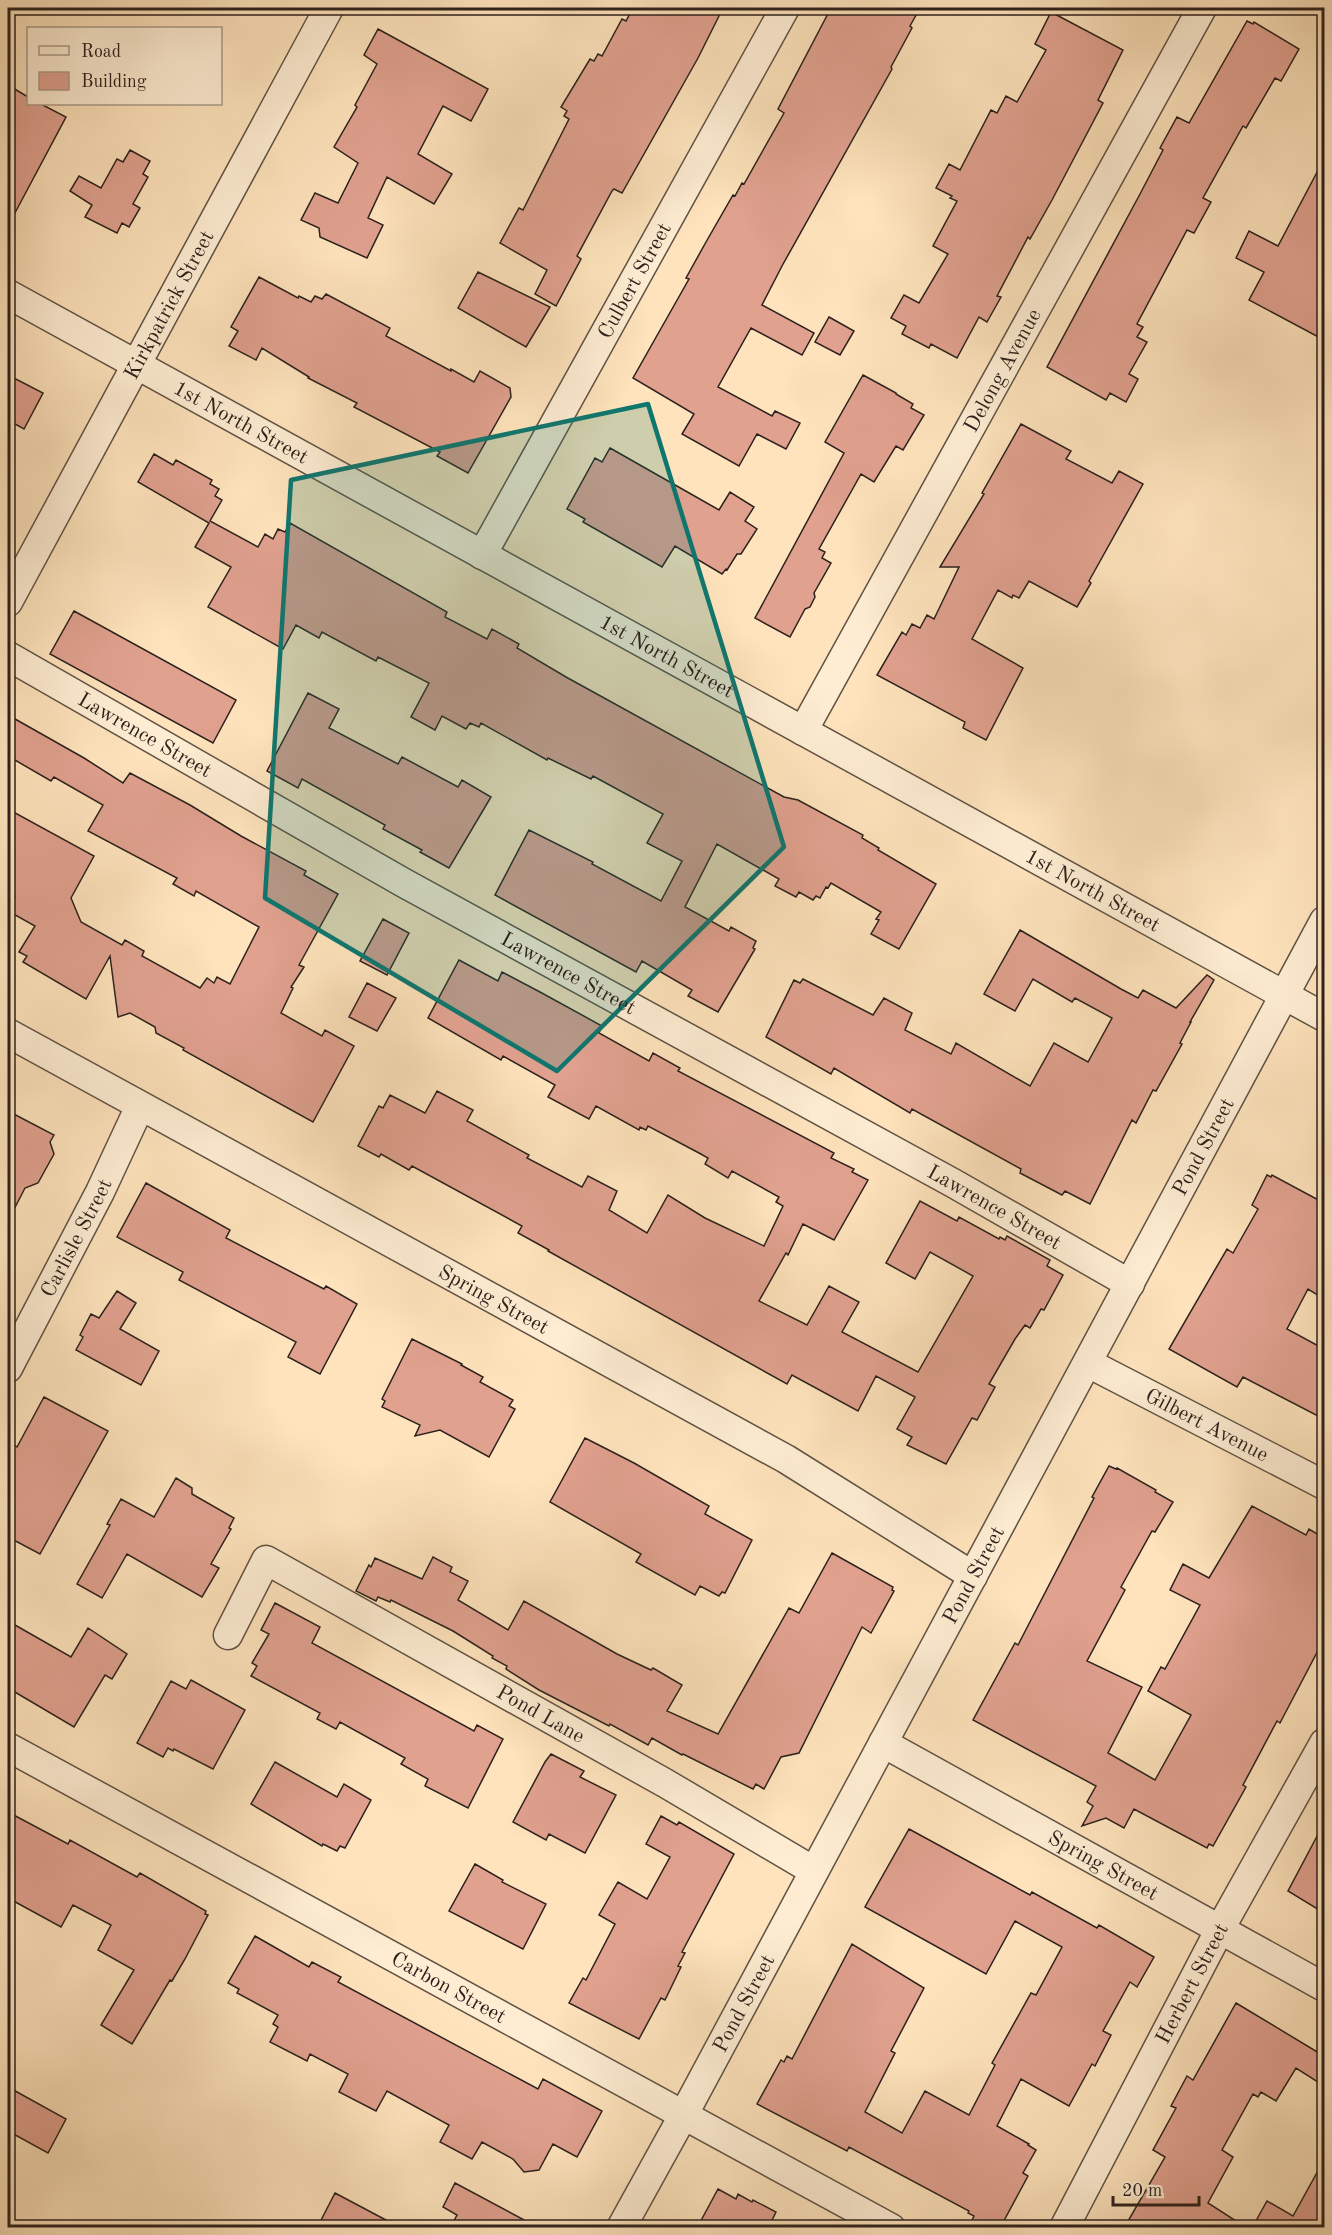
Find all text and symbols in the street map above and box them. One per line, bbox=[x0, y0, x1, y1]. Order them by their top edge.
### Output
legend bbox=[27, 27, 222, 105]
text: Road bbox=[81, 43, 121, 61]
text: Building bbox=[81, 73, 147, 91]
street label: Culbert Street bbox=[595, 220, 676, 343]
street label: Kirkpatrick Street bbox=[121, 227, 219, 383]
street label: Delong Avenue bbox=[961, 306, 1046, 436]
street label: 1st North Street bbox=[170, 378, 311, 469]
street label: 1st North Street bbox=[595, 612, 737, 703]
street label: Lawrence Street bbox=[74, 689, 215, 782]
street label: 1st North Street bbox=[1021, 846, 1163, 937]
street label: Lawrence Street bbox=[497, 929, 639, 1020]
street label: Pond Street bbox=[1170, 1095, 1239, 1200]
street label: Lawrence Street bbox=[923, 1162, 1064, 1254]
street label: Carlisle Street bbox=[38, 1176, 117, 1301]
street label: Spring Street bbox=[434, 1262, 552, 1339]
street label: Gilbert Avenue bbox=[1141, 1385, 1271, 1466]
street label: Pond Street bbox=[940, 1523, 1009, 1628]
street label: Pond Lane bbox=[493, 1682, 588, 1748]
street label: Spring Street bbox=[1044, 1827, 1161, 1905]
street label: Herbert Street bbox=[1153, 1920, 1233, 2048]
street label: Carbon Street bbox=[387, 1949, 509, 2028]
street label: Pond Street bbox=[710, 1952, 779, 2056]
scale bar bbox=[1113, 2169, 1198, 2207]
text: 20 m bbox=[1122, 2182, 1162, 2200]

